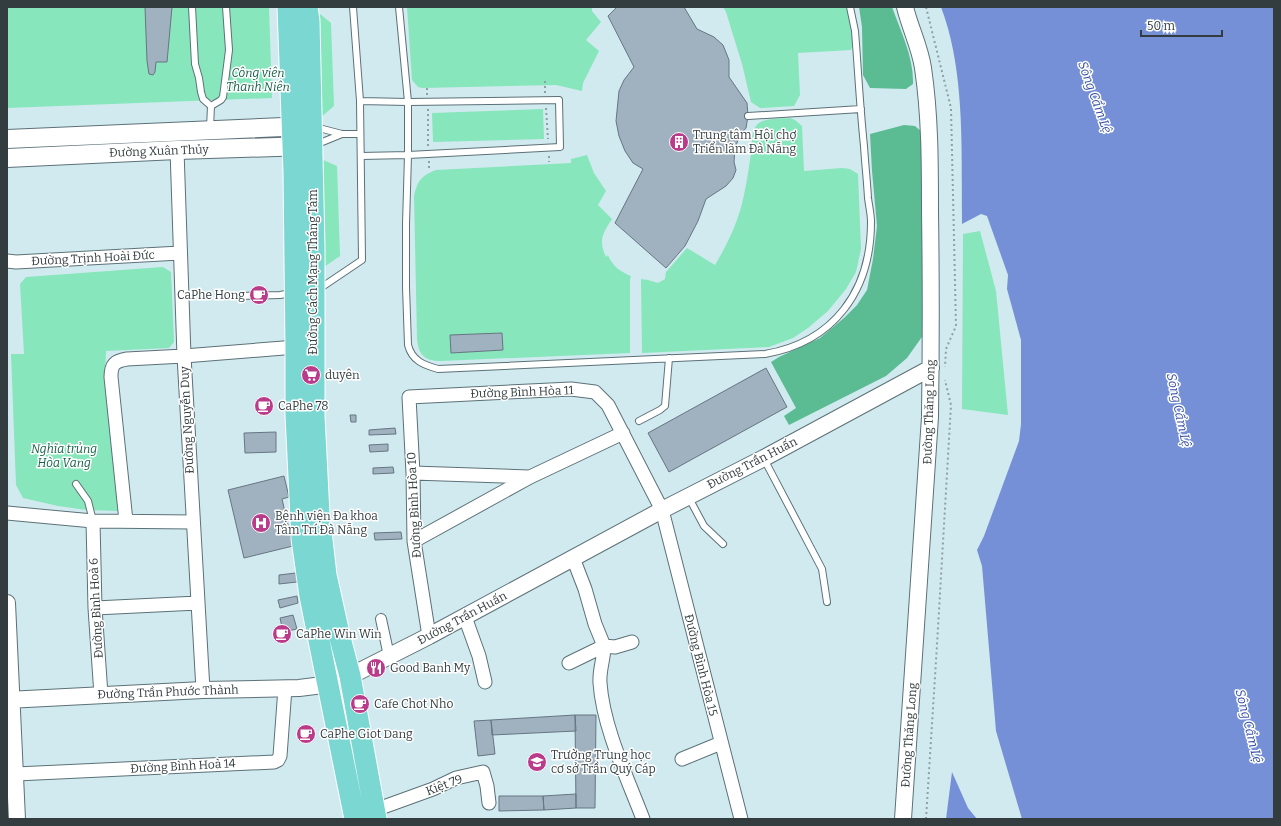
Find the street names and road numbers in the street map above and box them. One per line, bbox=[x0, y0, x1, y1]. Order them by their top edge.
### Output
street label: Đường Xuân Thủy bbox=[109, 142, 210, 160]
street label: Đường Cách Mạng Tháng Tám bbox=[306, 189, 320, 355]
street label: Đường Trịnh Hoài Đức bbox=[31, 248, 155, 268]
street label: Đường Thăng Long bbox=[920, 359, 938, 465]
street label: Đường Nguyễn Duy bbox=[177, 365, 197, 474]
street label: Đường Bình Hòa 11 bbox=[470, 383, 574, 401]
street label: Đường Trần Huấn bbox=[704, 433, 800, 492]
street label: Đường Bình Hòa 10 bbox=[404, 452, 424, 558]
street label: Đường Bình Hoà 6 bbox=[86, 557, 106, 659]
street label: Đường Trần Huấn bbox=[414, 587, 509, 647]
street label: Đường Bình Hòa 15 bbox=[682, 612, 720, 718]
street label: Đường Trần Phước Thành bbox=[97, 682, 239, 701]
street label: Đường Thăng Long bbox=[898, 682, 920, 788]
street label: Đường Bình Hoà 14 bbox=[130, 756, 236, 776]
street label: Kiệt 79 bbox=[424, 772, 464, 798]

